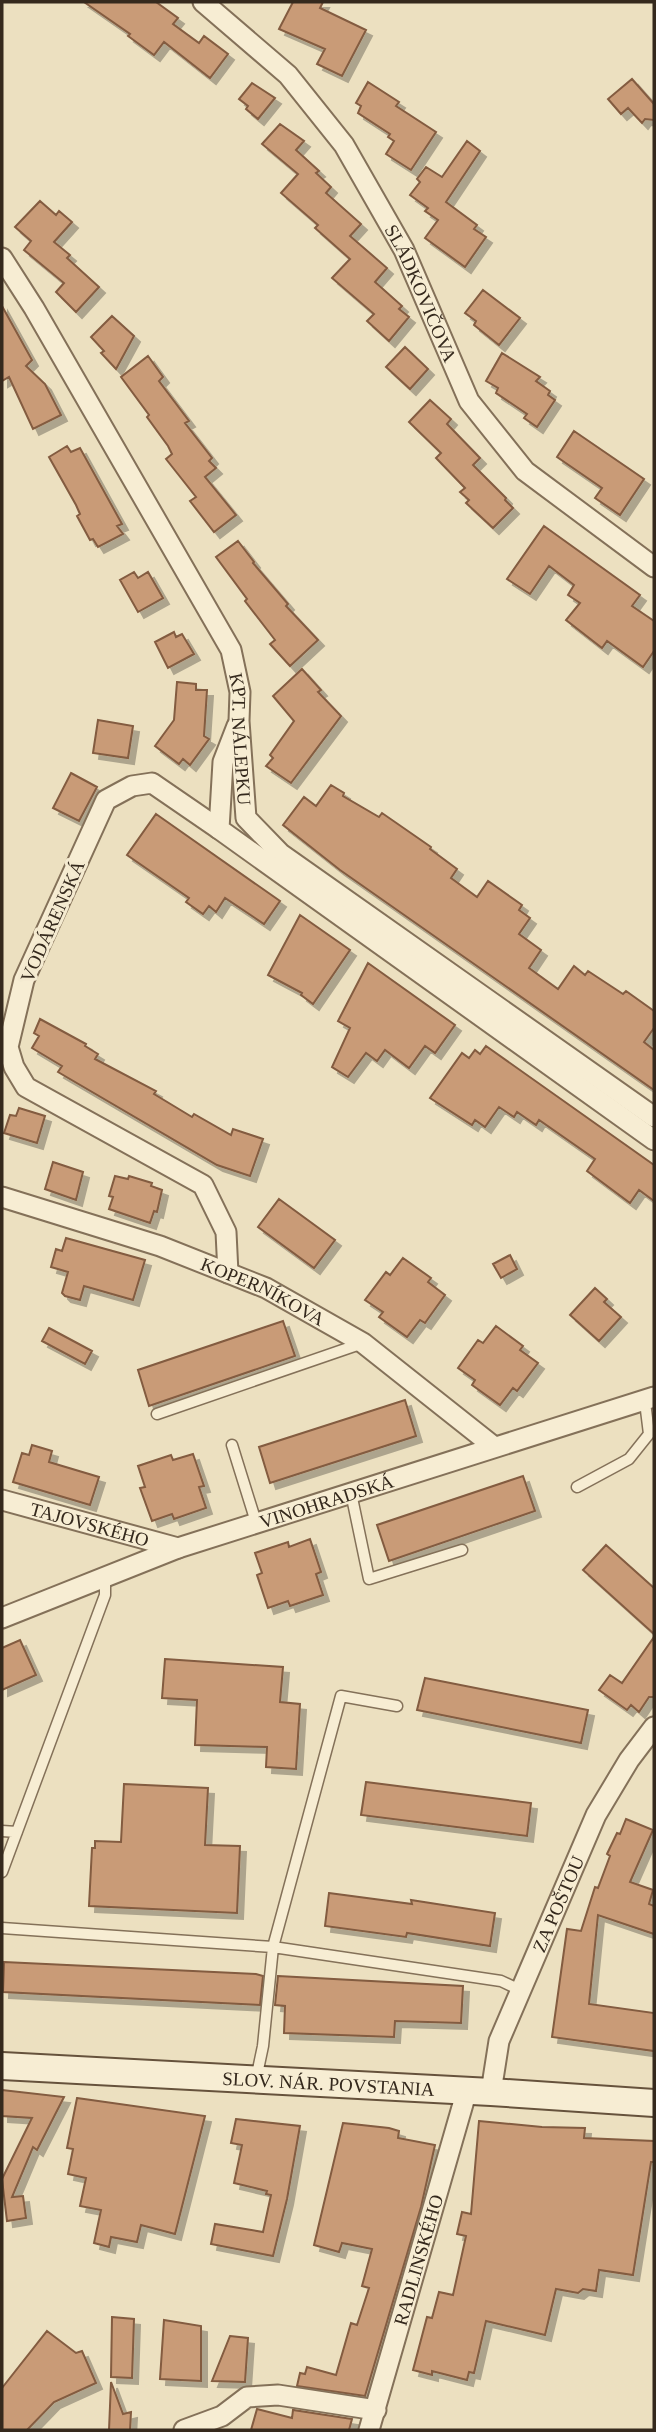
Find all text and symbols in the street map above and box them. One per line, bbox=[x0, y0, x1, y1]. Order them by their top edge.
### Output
street label: SLÁDKOVIČOVA bbox=[381, 221, 461, 365]
street label: KPT. NÁLEPKU bbox=[225, 671, 255, 806]
street label: VODÁRENSKÁ bbox=[16, 857, 89, 985]
street label: KOPERNÍKOVA bbox=[198, 1253, 329, 1330]
street label: VINOHRADSKÁ bbox=[257, 1470, 396, 1533]
street label: TAJOVSKÉHO bbox=[28, 1498, 151, 1551]
street label: ZA POŠTOU bbox=[528, 1852, 588, 1955]
street label: SLOV. NÁR. POVSTANIA bbox=[222, 2068, 435, 2100]
street label: RADLINSKÉHO bbox=[390, 2192, 447, 2328]

